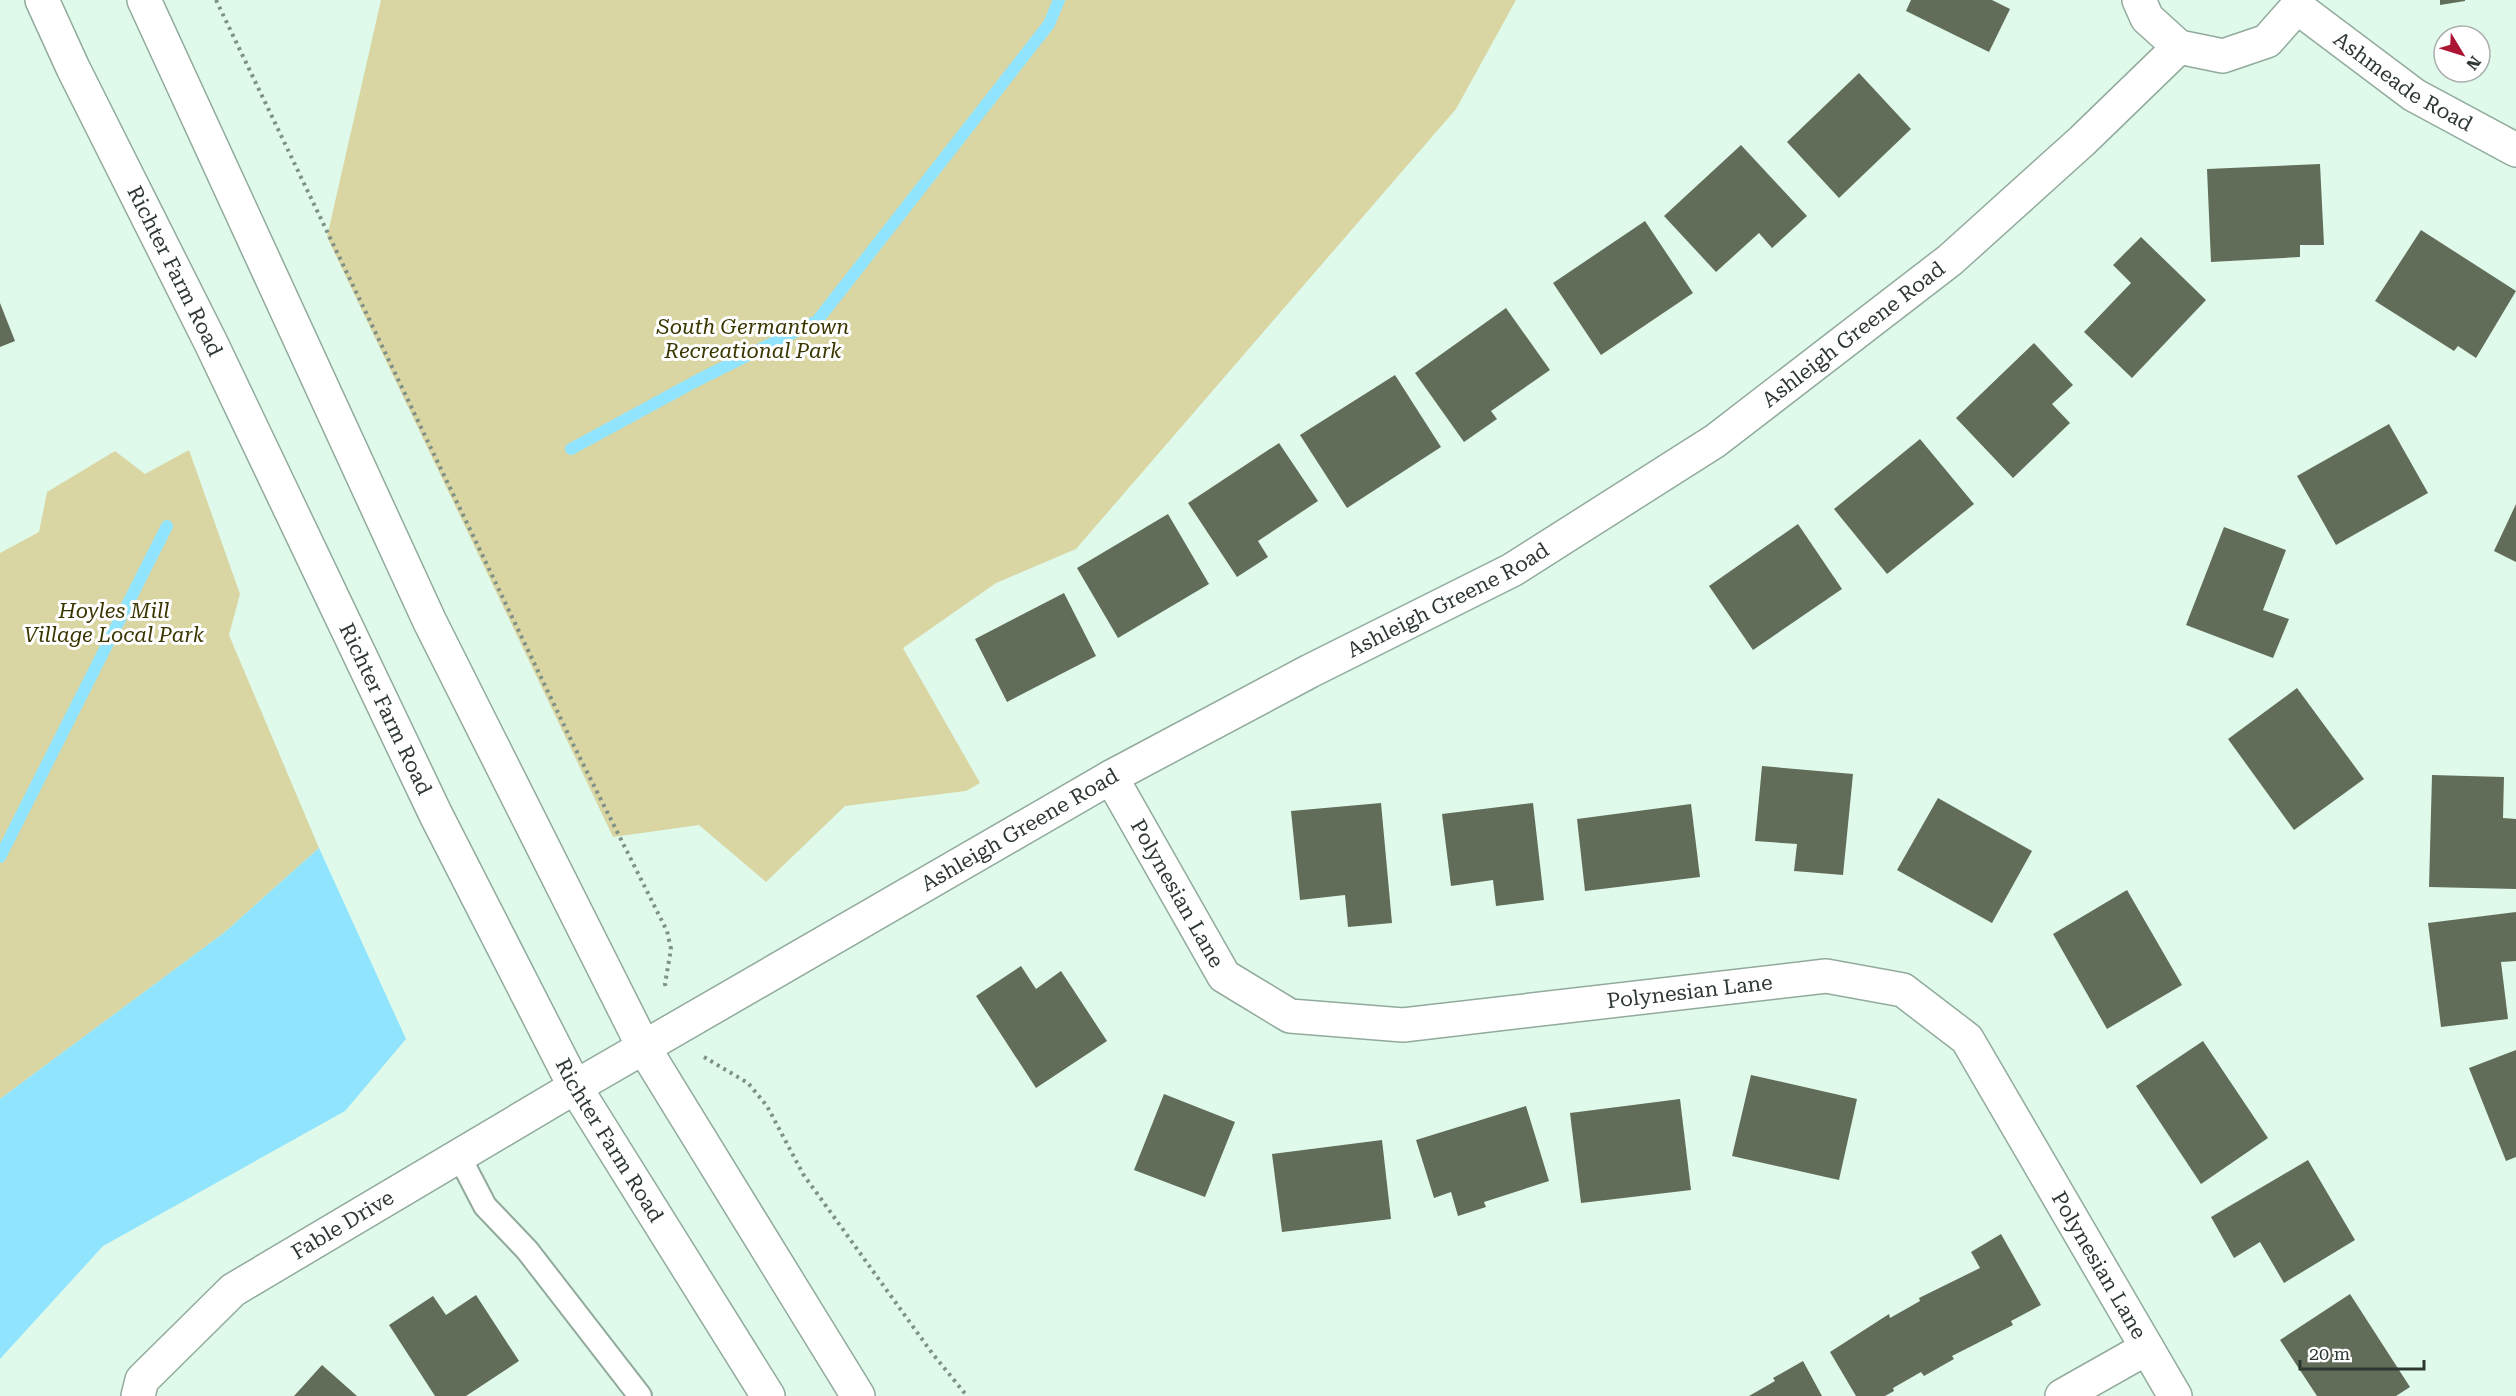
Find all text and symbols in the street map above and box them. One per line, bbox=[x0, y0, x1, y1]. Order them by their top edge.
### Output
north arrow bbox=[2432, 24, 2492, 84]
street label: Ashmeade Road bbox=[2329, 27, 2477, 137]
text: N bbox=[2462, 52, 2485, 74]
street label: Richter Farm Road bbox=[122, 182, 228, 361]
street label: Ashleigh Greene Road bbox=[1758, 256, 1950, 412]
park label: South Germantown Recreational Park bbox=[656, 315, 849, 363]
street label: Ashleigh Greene Road bbox=[1343, 537, 1554, 662]
park label: Hoyles Mill Village Local Park bbox=[24, 599, 205, 647]
street label: Richter Farm Road bbox=[334, 619, 437, 799]
street label: Ashleigh Greene Road bbox=[917, 763, 1123, 896]
street label: Polynesian Lane bbox=[1126, 815, 1229, 972]
street label: Polynesian Lane bbox=[1606, 970, 1774, 1013]
street label: Richter Farm Road bbox=[550, 1054, 669, 1227]
street label: Fable Drive bbox=[287, 1185, 398, 1265]
street label: Polynesian Lane bbox=[2047, 1187, 2151, 1343]
scale bar bbox=[2300, 1333, 2424, 1371]
text: 20 m bbox=[2309, 1343, 2350, 1364]

